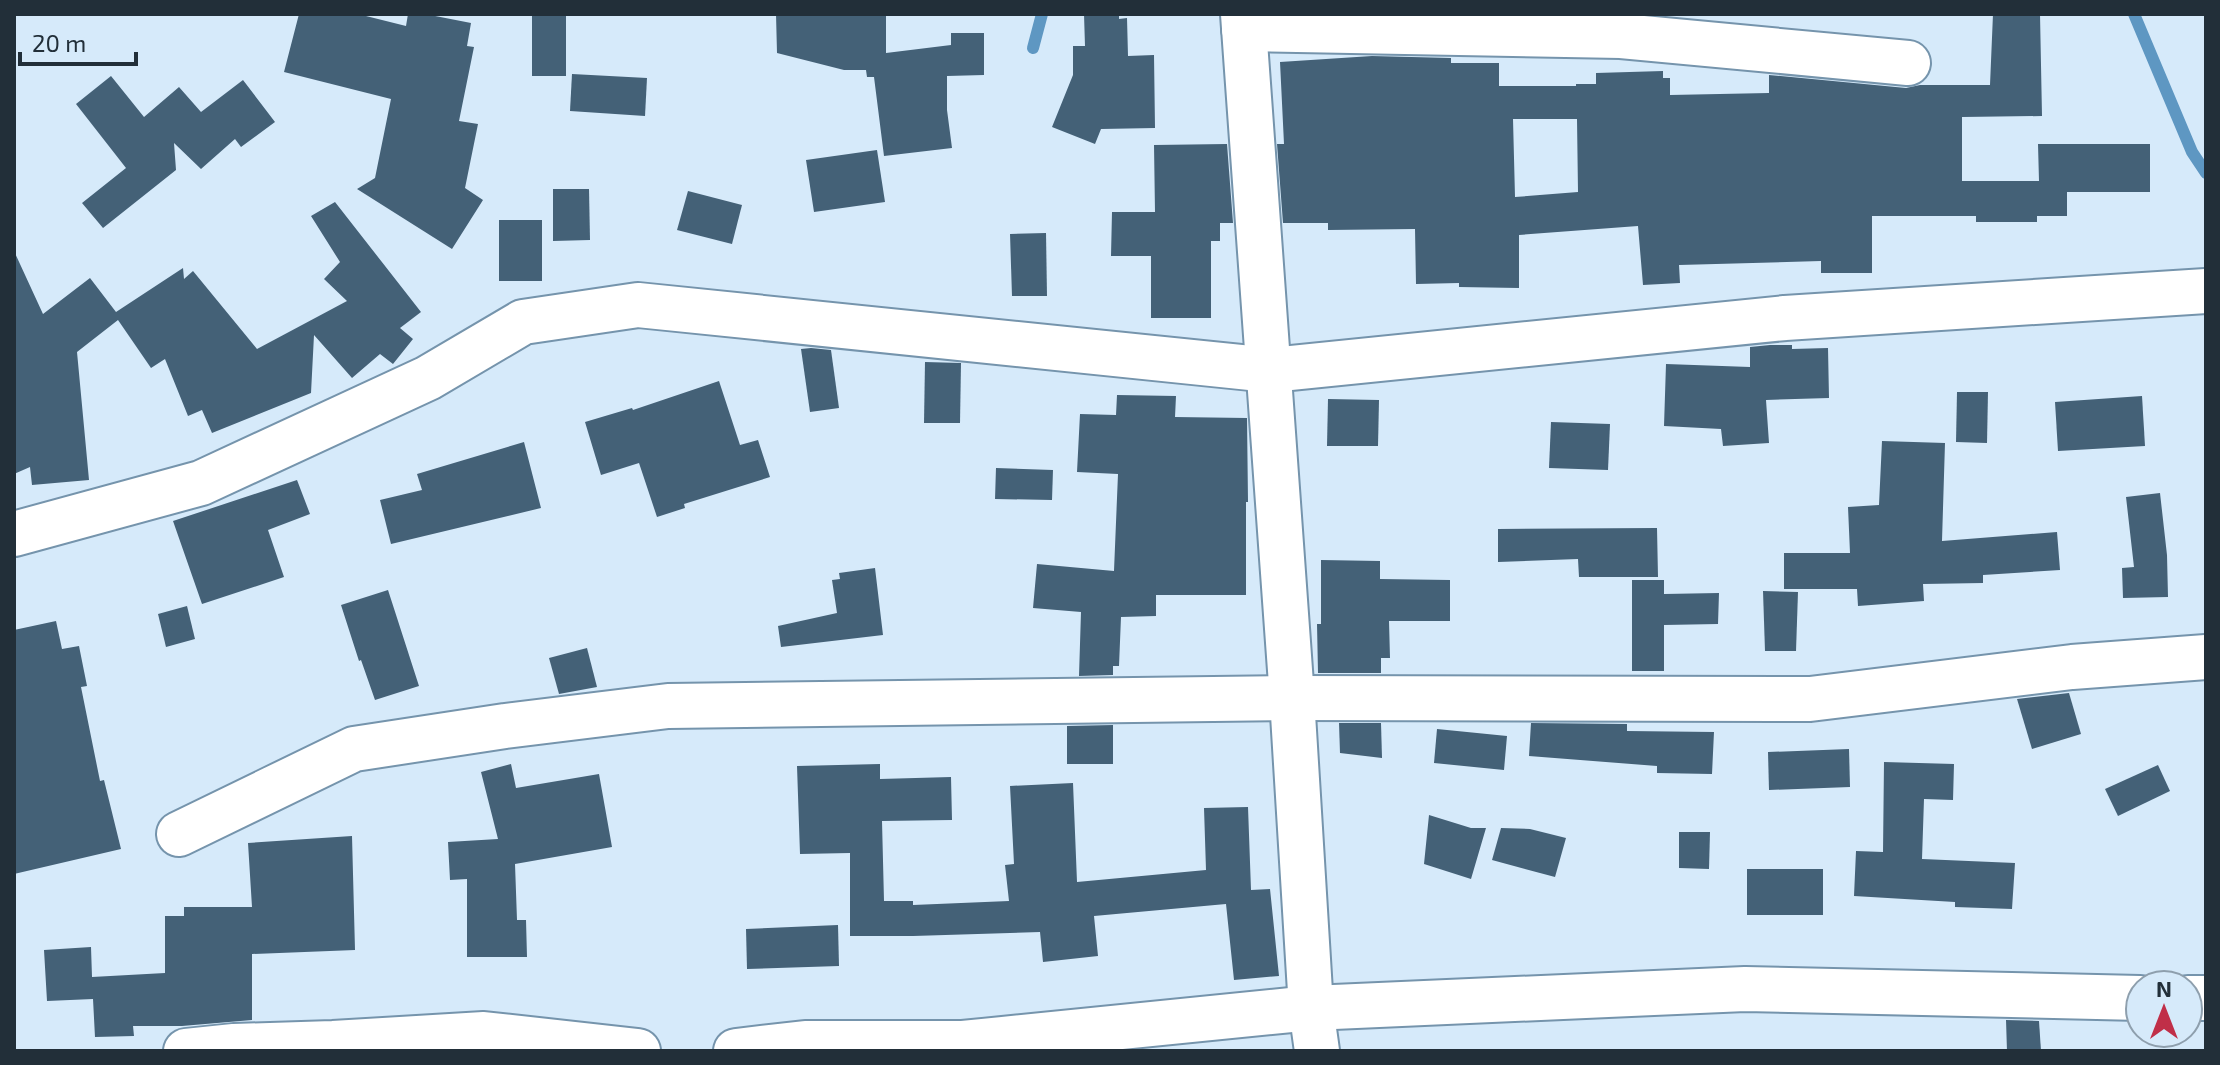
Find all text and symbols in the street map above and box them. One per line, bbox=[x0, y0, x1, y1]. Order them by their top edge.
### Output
scale bar bbox=[20, 16, 136, 66]
text: 20 m bbox=[32, 28, 86, 57]
north arrow bbox=[2124, 969, 2204, 1049]
text: N bbox=[2156, 975, 2172, 1001]

